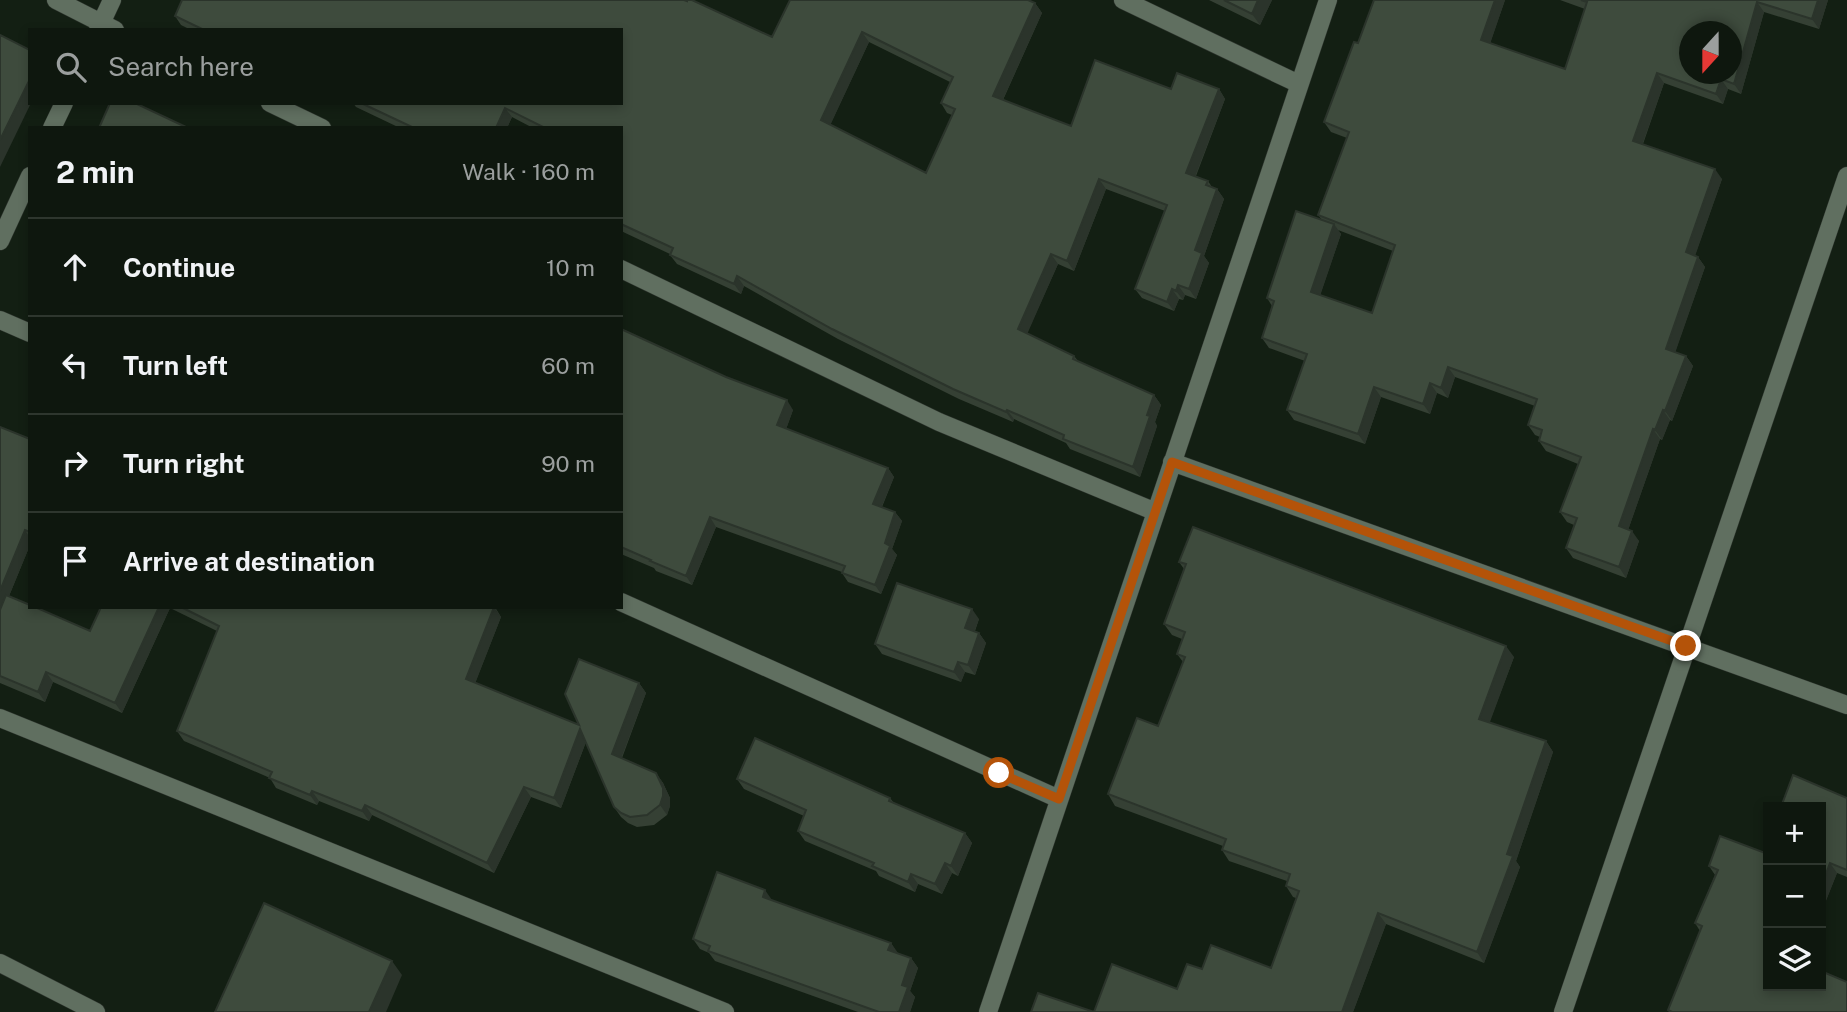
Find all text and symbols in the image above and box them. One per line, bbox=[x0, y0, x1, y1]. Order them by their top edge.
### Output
north arrow bbox=[1679, 21, 1742, 84]
search box bbox=[28, 28, 623, 105]
icon: search bbox=[52, 48, 90, 86]
text: Search here bbox=[108, 51, 254, 82]
text: 2 min bbox=[56, 154, 135, 190]
text: Walk · 160 m bbox=[462, 158, 595, 185]
icon: ahead bbox=[56, 248, 94, 286]
text: Continue bbox=[123, 252, 235, 283]
text: 10 m bbox=[546, 254, 595, 281]
icon: left bbox=[56, 346, 94, 384]
text: Turn left bbox=[123, 350, 228, 381]
text: 60 m bbox=[541, 352, 595, 379]
icon: right bbox=[56, 444, 94, 482]
text: Turn right bbox=[123, 448, 245, 479]
text: 90 m bbox=[541, 450, 595, 477]
icon: arrive bbox=[56, 542, 94, 580]
text: Arrive at destination bbox=[123, 546, 375, 577]
route end bbox=[1670, 630, 1701, 661]
route start bbox=[983, 757, 1014, 788]
map controls bbox=[1763, 802, 1826, 991]
button: + bbox=[1763, 802, 1826, 865]
button: − bbox=[1763, 865, 1826, 928]
button: layers bbox=[1763, 928, 1826, 991]

